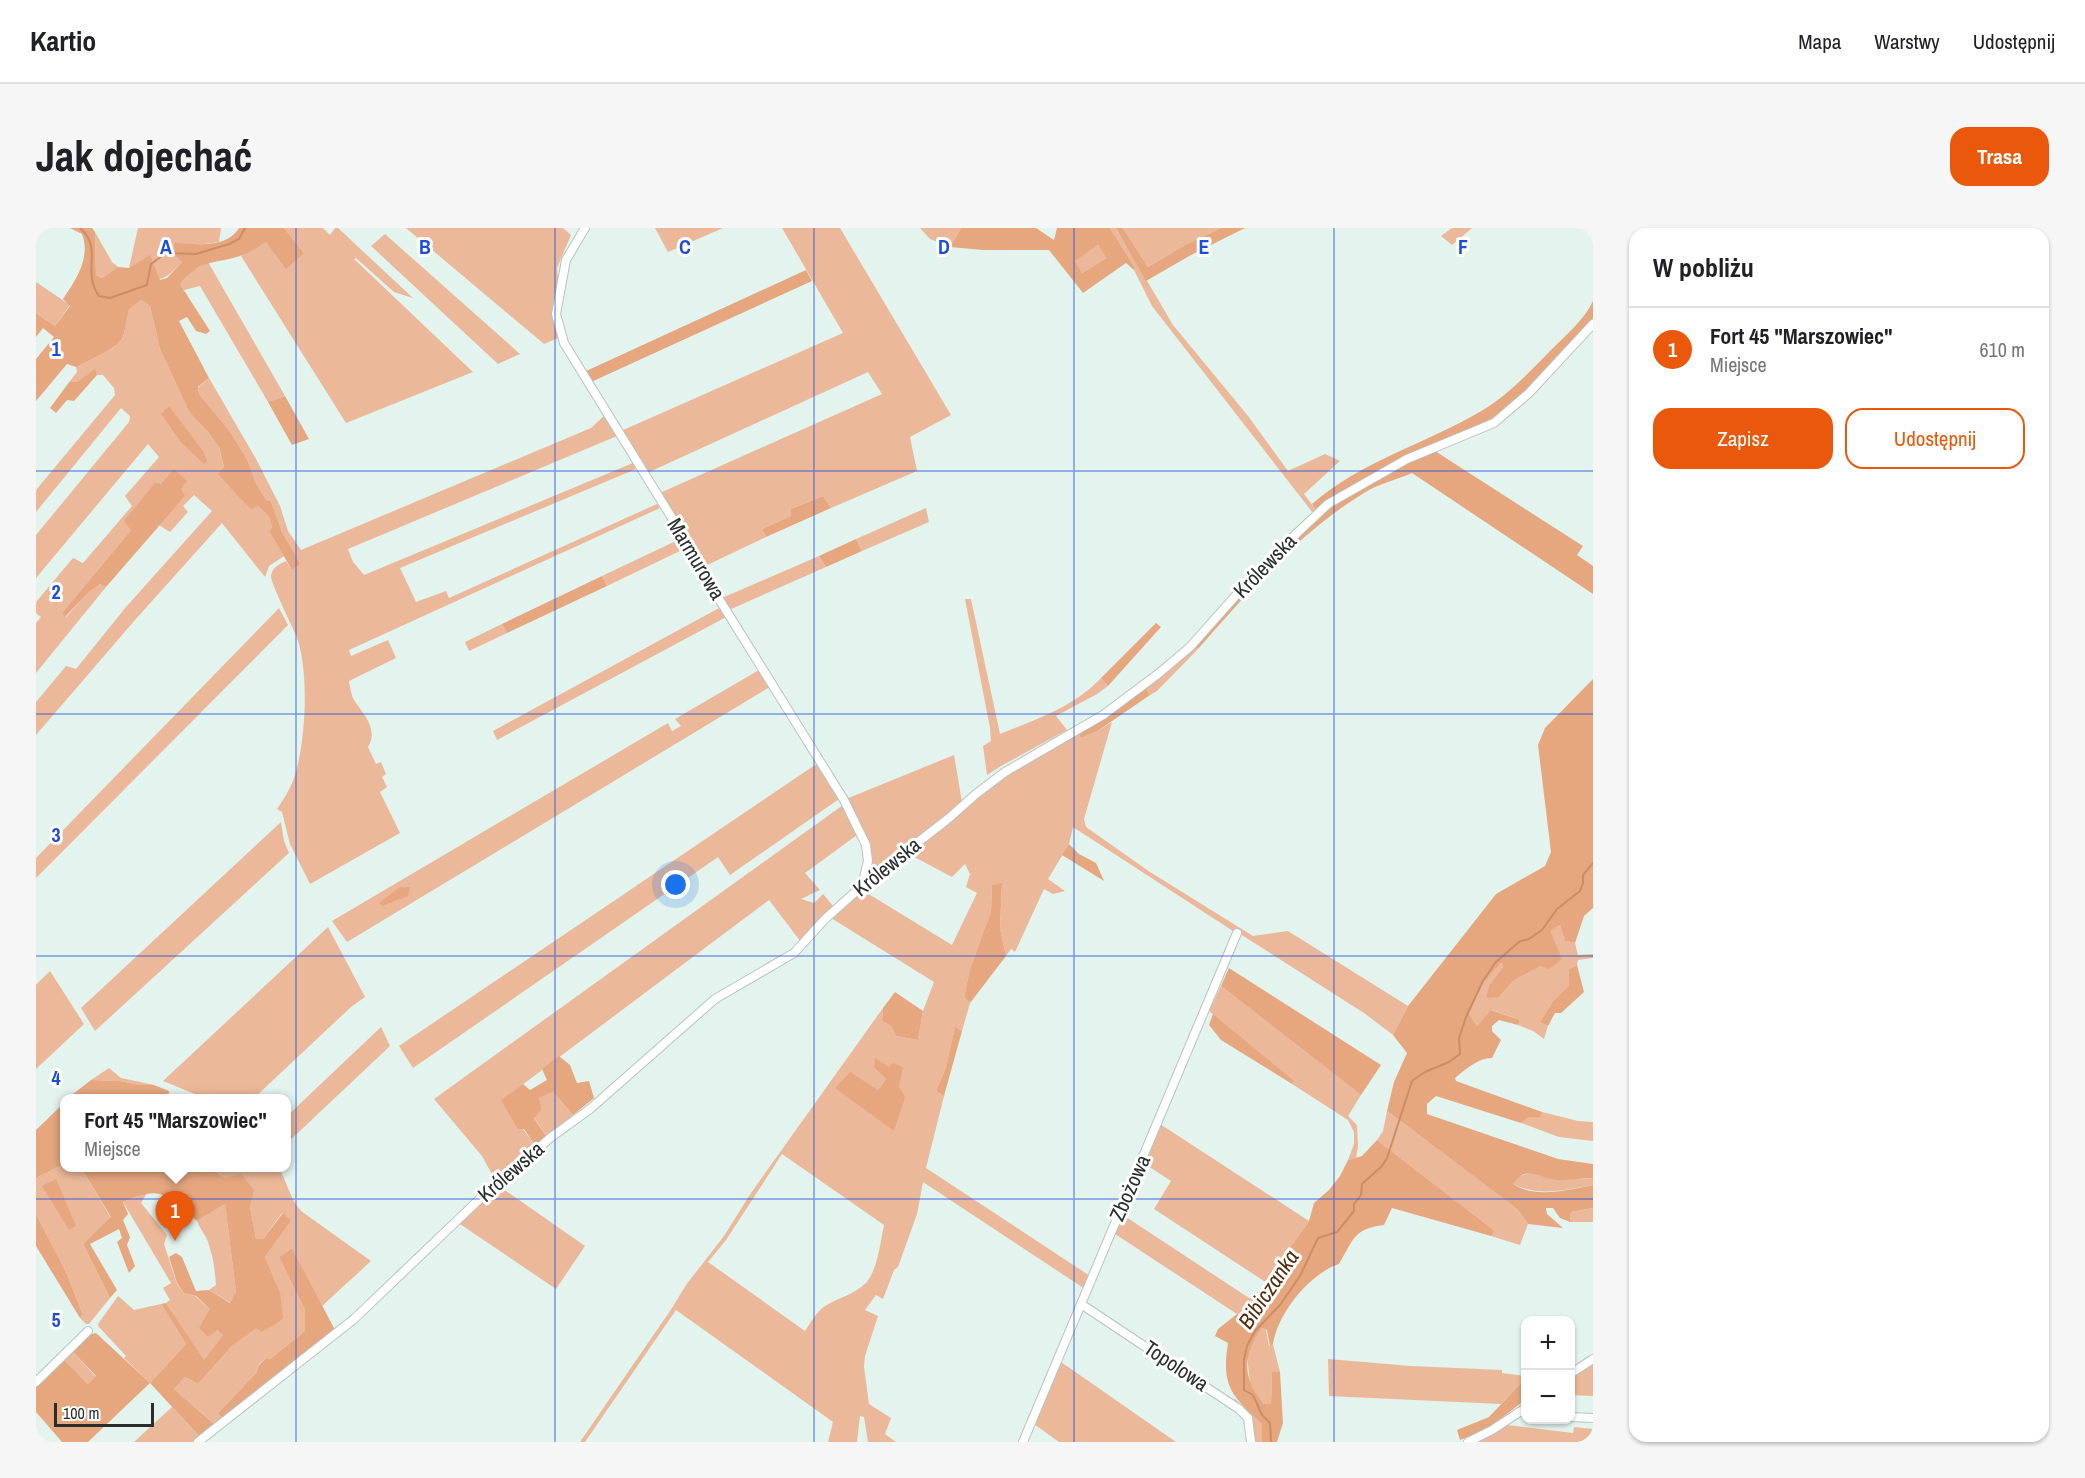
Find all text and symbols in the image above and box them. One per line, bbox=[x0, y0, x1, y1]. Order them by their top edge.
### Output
text: Kartio bbox=[30, 22, 96, 60]
text: Mapa bbox=[1798, 27, 1841, 56]
text: Warstwy bbox=[1874, 27, 1940, 56]
text: Udostępnij bbox=[1973, 27, 2055, 56]
button: Trasa bbox=[1950, 127, 2049, 186]
text: Jak dojechać bbox=[36, 128, 252, 184]
text: A bbox=[160, 233, 172, 260]
text: B bbox=[419, 233, 431, 260]
text: C bbox=[679, 233, 691, 260]
text: D bbox=[938, 233, 950, 260]
text: E bbox=[1199, 233, 1210, 260]
text: F bbox=[1458, 233, 1468, 260]
text: W pobliżu bbox=[1653, 250, 1754, 285]
text: Fort 45 "Marszowiec" bbox=[1710, 321, 1893, 351]
text: 1 bbox=[51, 335, 61, 362]
text: 1 bbox=[1668, 336, 1677, 363]
text: 610 m bbox=[1979, 336, 2025, 363]
text: Miejsce bbox=[1710, 351, 1767, 378]
button: Zapisz bbox=[1653, 408, 1833, 469]
button: Udostępnij bbox=[1845, 408, 2025, 469]
street label: Marmurowa bbox=[661, 512, 732, 606]
street label: Królewska bbox=[1227, 527, 1303, 604]
text: 2 bbox=[51, 578, 61, 605]
text: 3 bbox=[51, 821, 61, 848]
street label: Królewska bbox=[847, 830, 927, 903]
your location bbox=[661, 870, 690, 899]
text: 4 bbox=[51, 1064, 61, 1091]
popup bbox=[60, 1094, 291, 1172]
text: Fort 45 "Marszowiec" bbox=[84, 1105, 267, 1135]
street label: Królewska bbox=[471, 1134, 550, 1209]
text: Miejsce bbox=[84, 1135, 141, 1162]
street label: Zbożowa bbox=[1102, 1150, 1157, 1226]
pin: 1 bbox=[156, 1192, 194, 1241]
water label: Bibiczanka bbox=[1231, 1244, 1305, 1334]
text: 5 bbox=[51, 1306, 61, 1333]
map controls bbox=[1521, 1316, 1575, 1424]
button: + bbox=[1521, 1316, 1575, 1370]
street label: Topolowa bbox=[1138, 1333, 1215, 1398]
button: − bbox=[1521, 1370, 1575, 1424]
scale bar bbox=[54, 1400, 154, 1428]
text: 100 m bbox=[63, 1402, 99, 1424]

